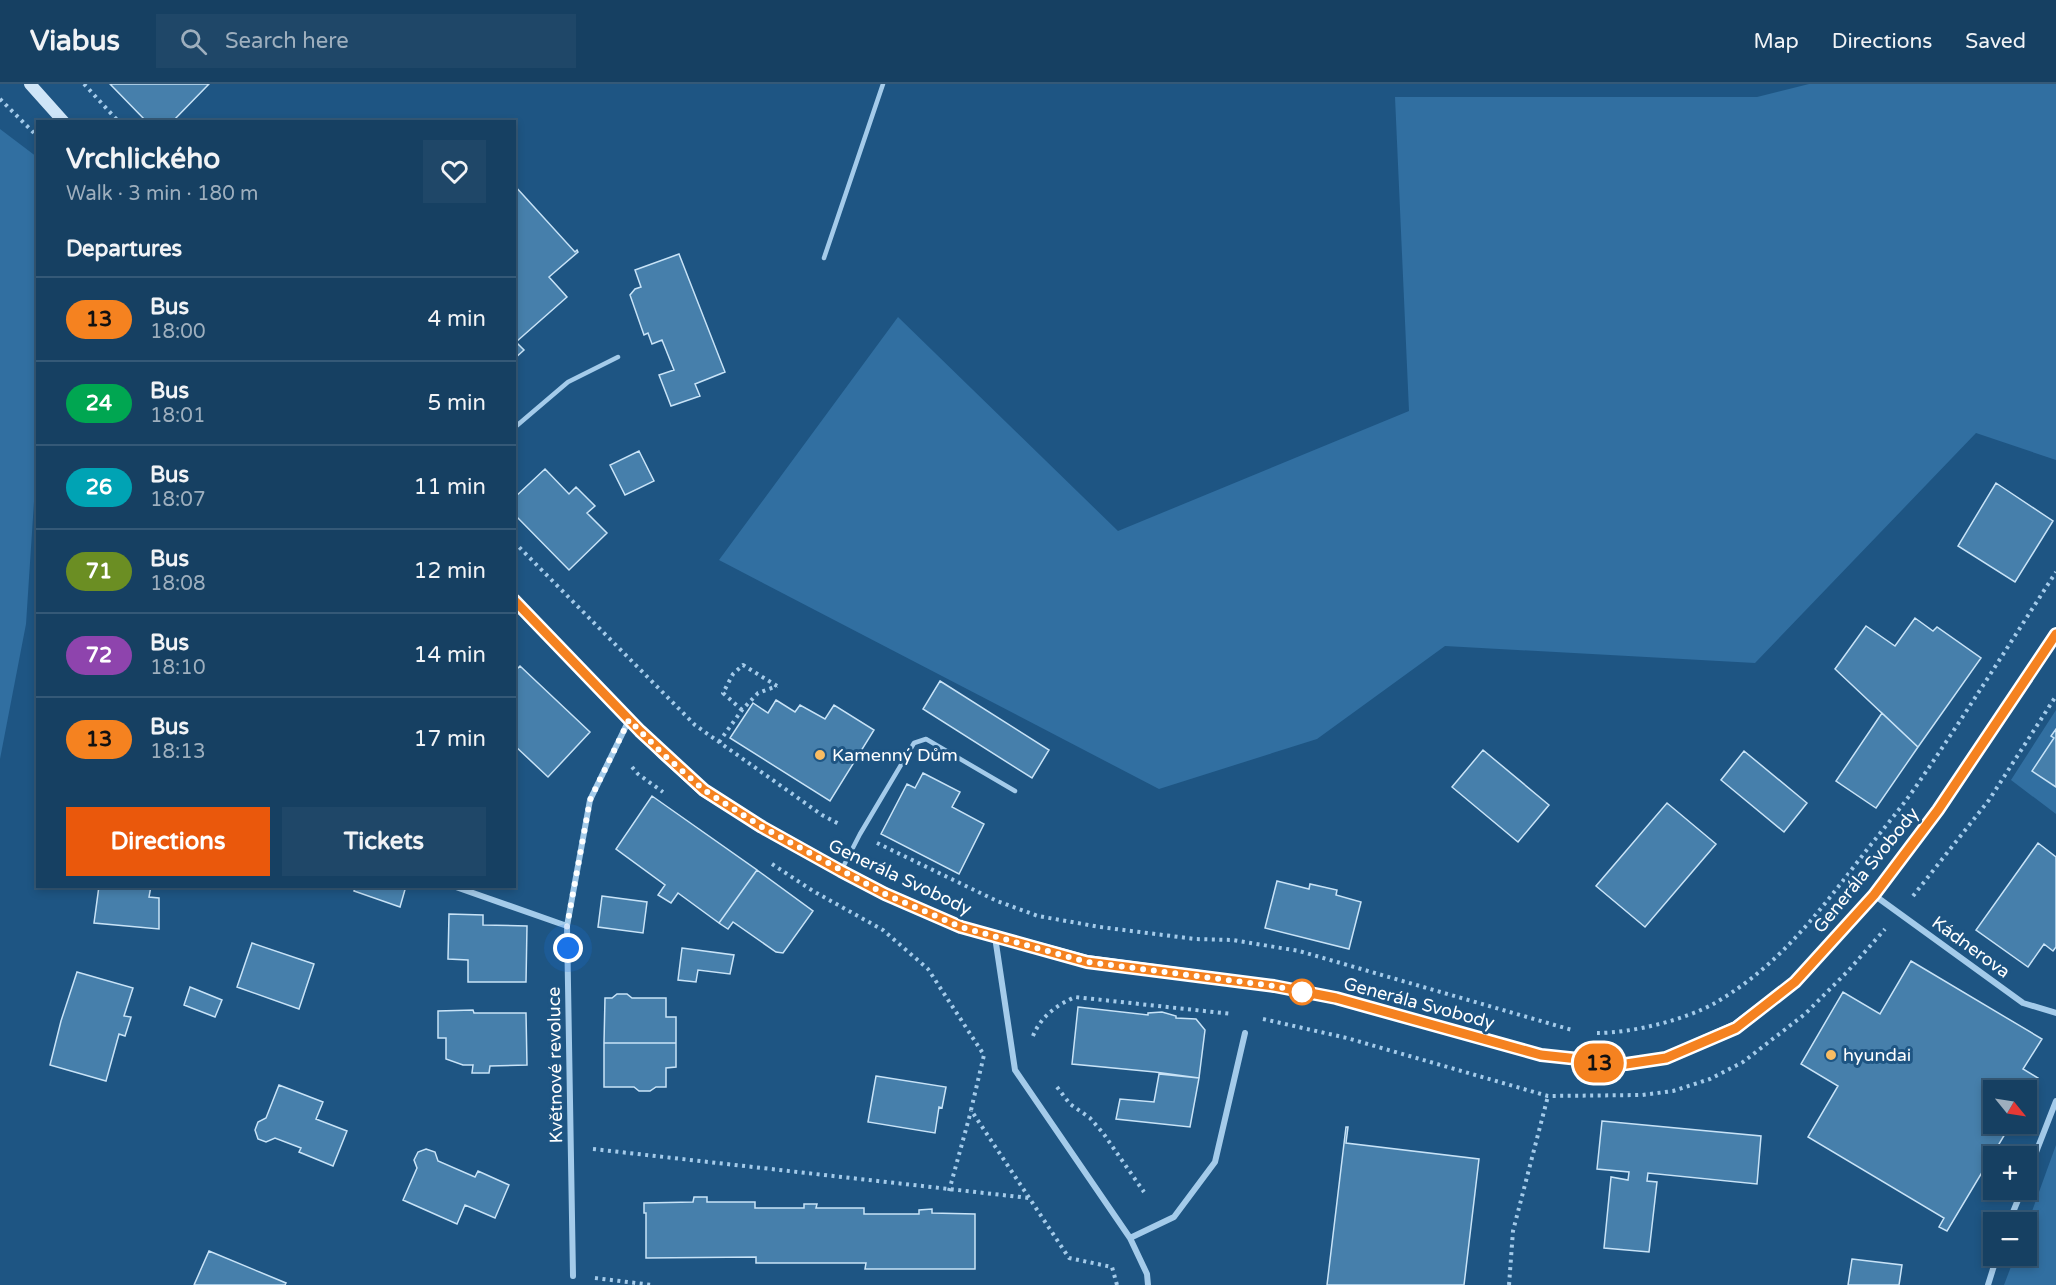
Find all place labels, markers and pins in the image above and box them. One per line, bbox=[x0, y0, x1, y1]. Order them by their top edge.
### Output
place label: Kamenný Dům bbox=[832, 744, 958, 766]
marker: Kamenný Dům bbox=[813, 748, 827, 762]
unlabelled marker bbox=[1289, 979, 1315, 1005]
place label: hyundai bbox=[1843, 1044, 1911, 1066]
marker: hyundai bbox=[1824, 1048, 1838, 1062]

